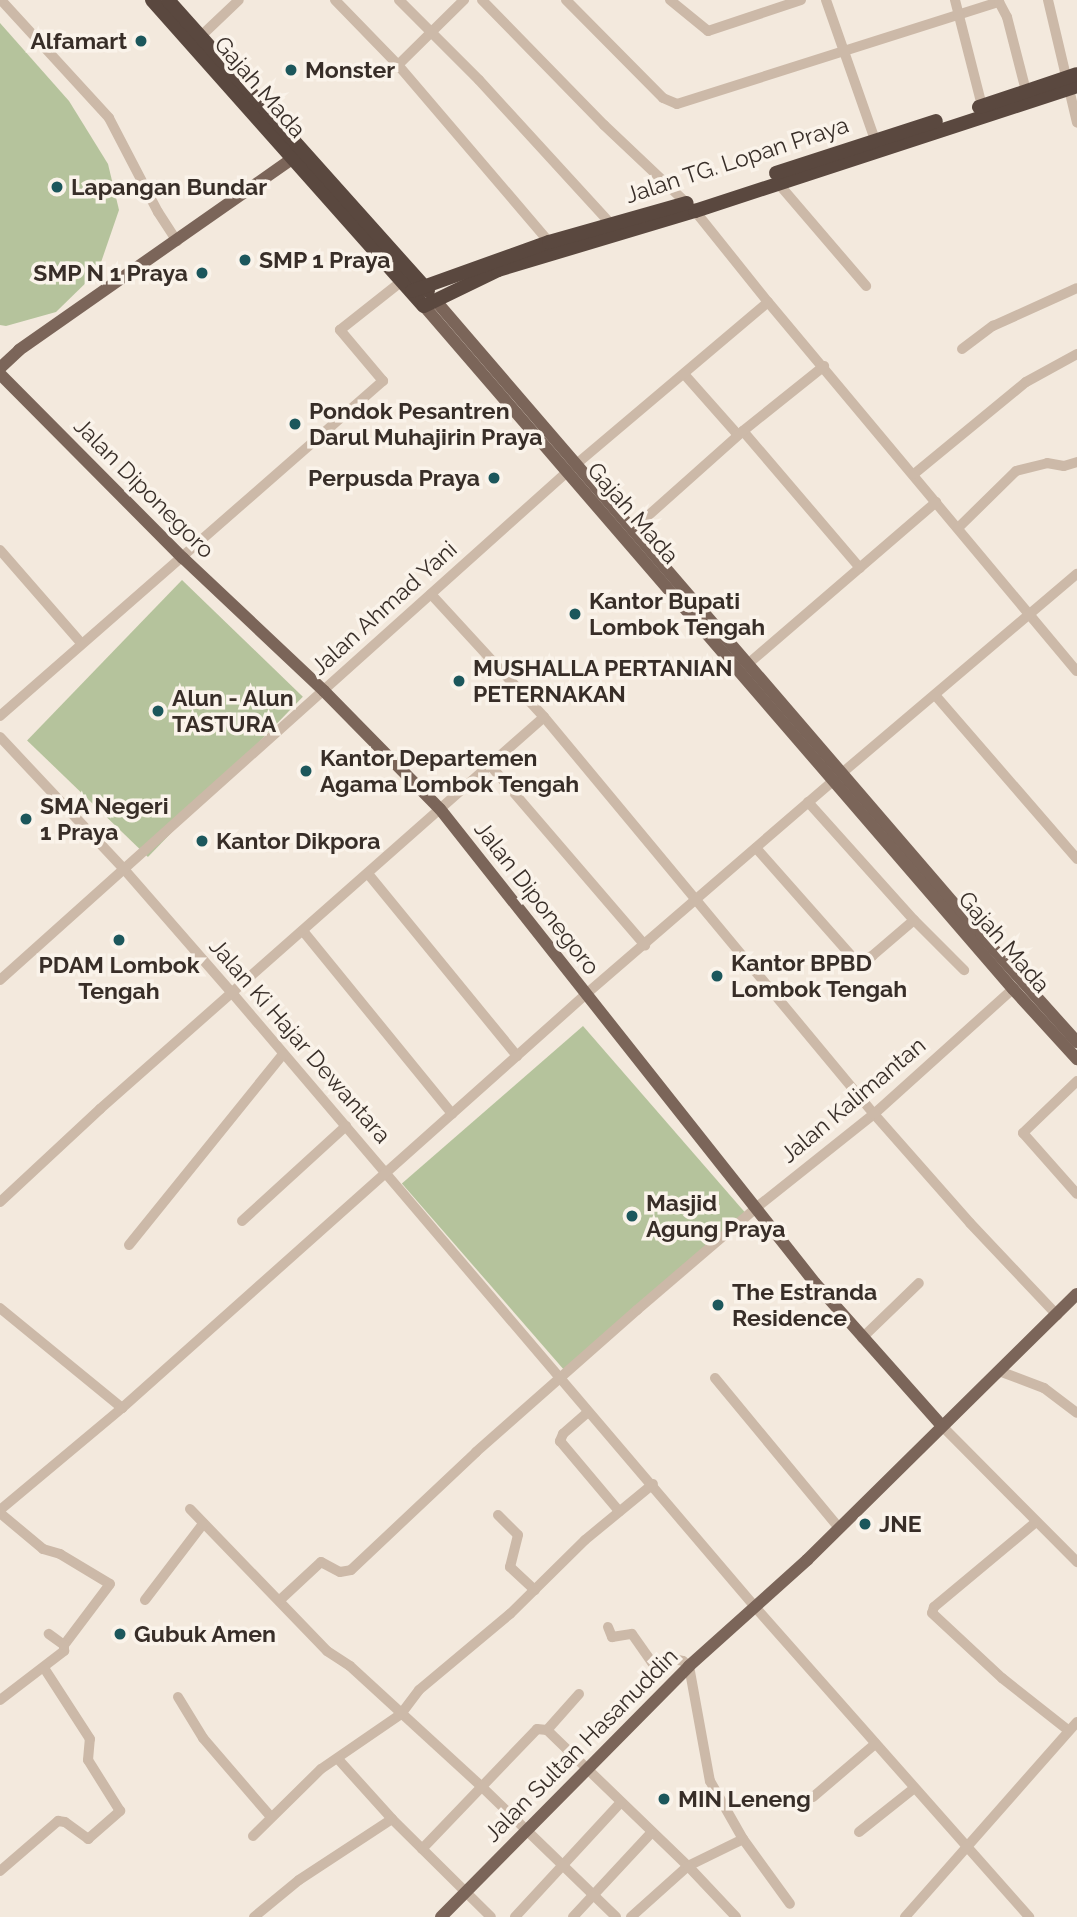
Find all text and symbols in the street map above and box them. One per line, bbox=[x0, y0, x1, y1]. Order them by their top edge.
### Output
place label: Alfamart bbox=[30, 27, 127, 55]
street label: Gajah Mada bbox=[208, 31, 312, 143]
marker: Alfamart bbox=[133, 33, 149, 49]
place label: Monster bbox=[305, 56, 395, 84]
marker: Monster bbox=[283, 62, 299, 78]
street label: Jalan TG. Lopan Praya bbox=[622, 111, 852, 209]
place label: Lapangan Bundar bbox=[71, 173, 267, 201]
marker: Lapangan Bundar bbox=[49, 179, 65, 195]
place label: SMP 1 Praya bbox=[259, 246, 391, 274]
marker: SMP 1 Praya bbox=[237, 252, 253, 268]
place label: SMP N 1 Praya bbox=[33, 259, 188, 287]
marker: SMP N 1 Praya bbox=[194, 265, 210, 281]
place label: Pondok Pesantren Darul Muhajirin Praya bbox=[309, 397, 543, 451]
street label: Jalan Diponegoro bbox=[68, 412, 220, 564]
marker: Pondok Pesantren Darul Muhajirin Praya bbox=[287, 416, 303, 432]
street label: Gajah Mada bbox=[581, 457, 685, 569]
place label: Perpusda Praya bbox=[308, 464, 480, 492]
marker: Perpusda Praya bbox=[486, 470, 502, 486]
street label: Jalan Ahmad Yani bbox=[305, 535, 463, 681]
place label: Kantor Bupati Lombok Tengah bbox=[589, 587, 766, 641]
marker: Kantor Bupati Lombok Tengah bbox=[567, 606, 583, 622]
place label: MUSHALLA PERTANIAN PETERNAKAN bbox=[473, 654, 733, 708]
marker: MUSHALLA PERTANIAN PETERNAKAN bbox=[451, 673, 467, 689]
place label: Alun - Alun TASTURA bbox=[172, 684, 294, 738]
marker: Alun - Alun TASTURA bbox=[150, 703, 166, 719]
place label: Kantor Departemen Agama Lombok Tengah bbox=[320, 744, 580, 798]
marker: Kantor Departemen Agama Lombok Tengah bbox=[298, 763, 314, 779]
place label: SMA Negeri 1 Praya bbox=[40, 792, 169, 846]
marker: SMA Negeri 1 Praya bbox=[18, 811, 34, 827]
street label: Jalan Diponegoro bbox=[469, 816, 605, 980]
place label: Kantor Dikpora bbox=[216, 827, 381, 855]
marker: Kantor Dikpora bbox=[194, 833, 210, 849]
street label: Gajah Mada bbox=[952, 886, 1056, 998]
marker: PDAM Lombok Tengah bbox=[111, 932, 127, 948]
street label: Jalan Ki Hajar Dewantara bbox=[203, 933, 397, 1149]
place label: Kantor BPBD Lombok Tengah bbox=[731, 949, 908, 1003]
place label: PDAM Lombok Tengah bbox=[38, 951, 200, 1005]
marker: Kantor BPBD Lombok Tengah bbox=[709, 968, 725, 984]
street label: Jalan Kalimantan bbox=[775, 1031, 931, 1169]
place label: Masjid Agung Praya bbox=[646, 1189, 785, 1243]
marker: Masjid Agung Praya bbox=[624, 1208, 640, 1224]
place label: The Estranda Residence bbox=[732, 1278, 877, 1332]
marker: The Estranda Residence bbox=[710, 1297, 726, 1313]
place label: JNE bbox=[879, 1510, 922, 1538]
marker: JNE bbox=[857, 1516, 873, 1532]
place label: Gubuk Amen bbox=[134, 1620, 277, 1648]
marker: Gubuk Amen bbox=[112, 1626, 128, 1642]
street label: Jalan Sultan Hasanuddin bbox=[479, 1643, 683, 1847]
place label: MIN Leneng bbox=[678, 1785, 811, 1813]
marker: MIN Leneng bbox=[656, 1791, 672, 1807]

